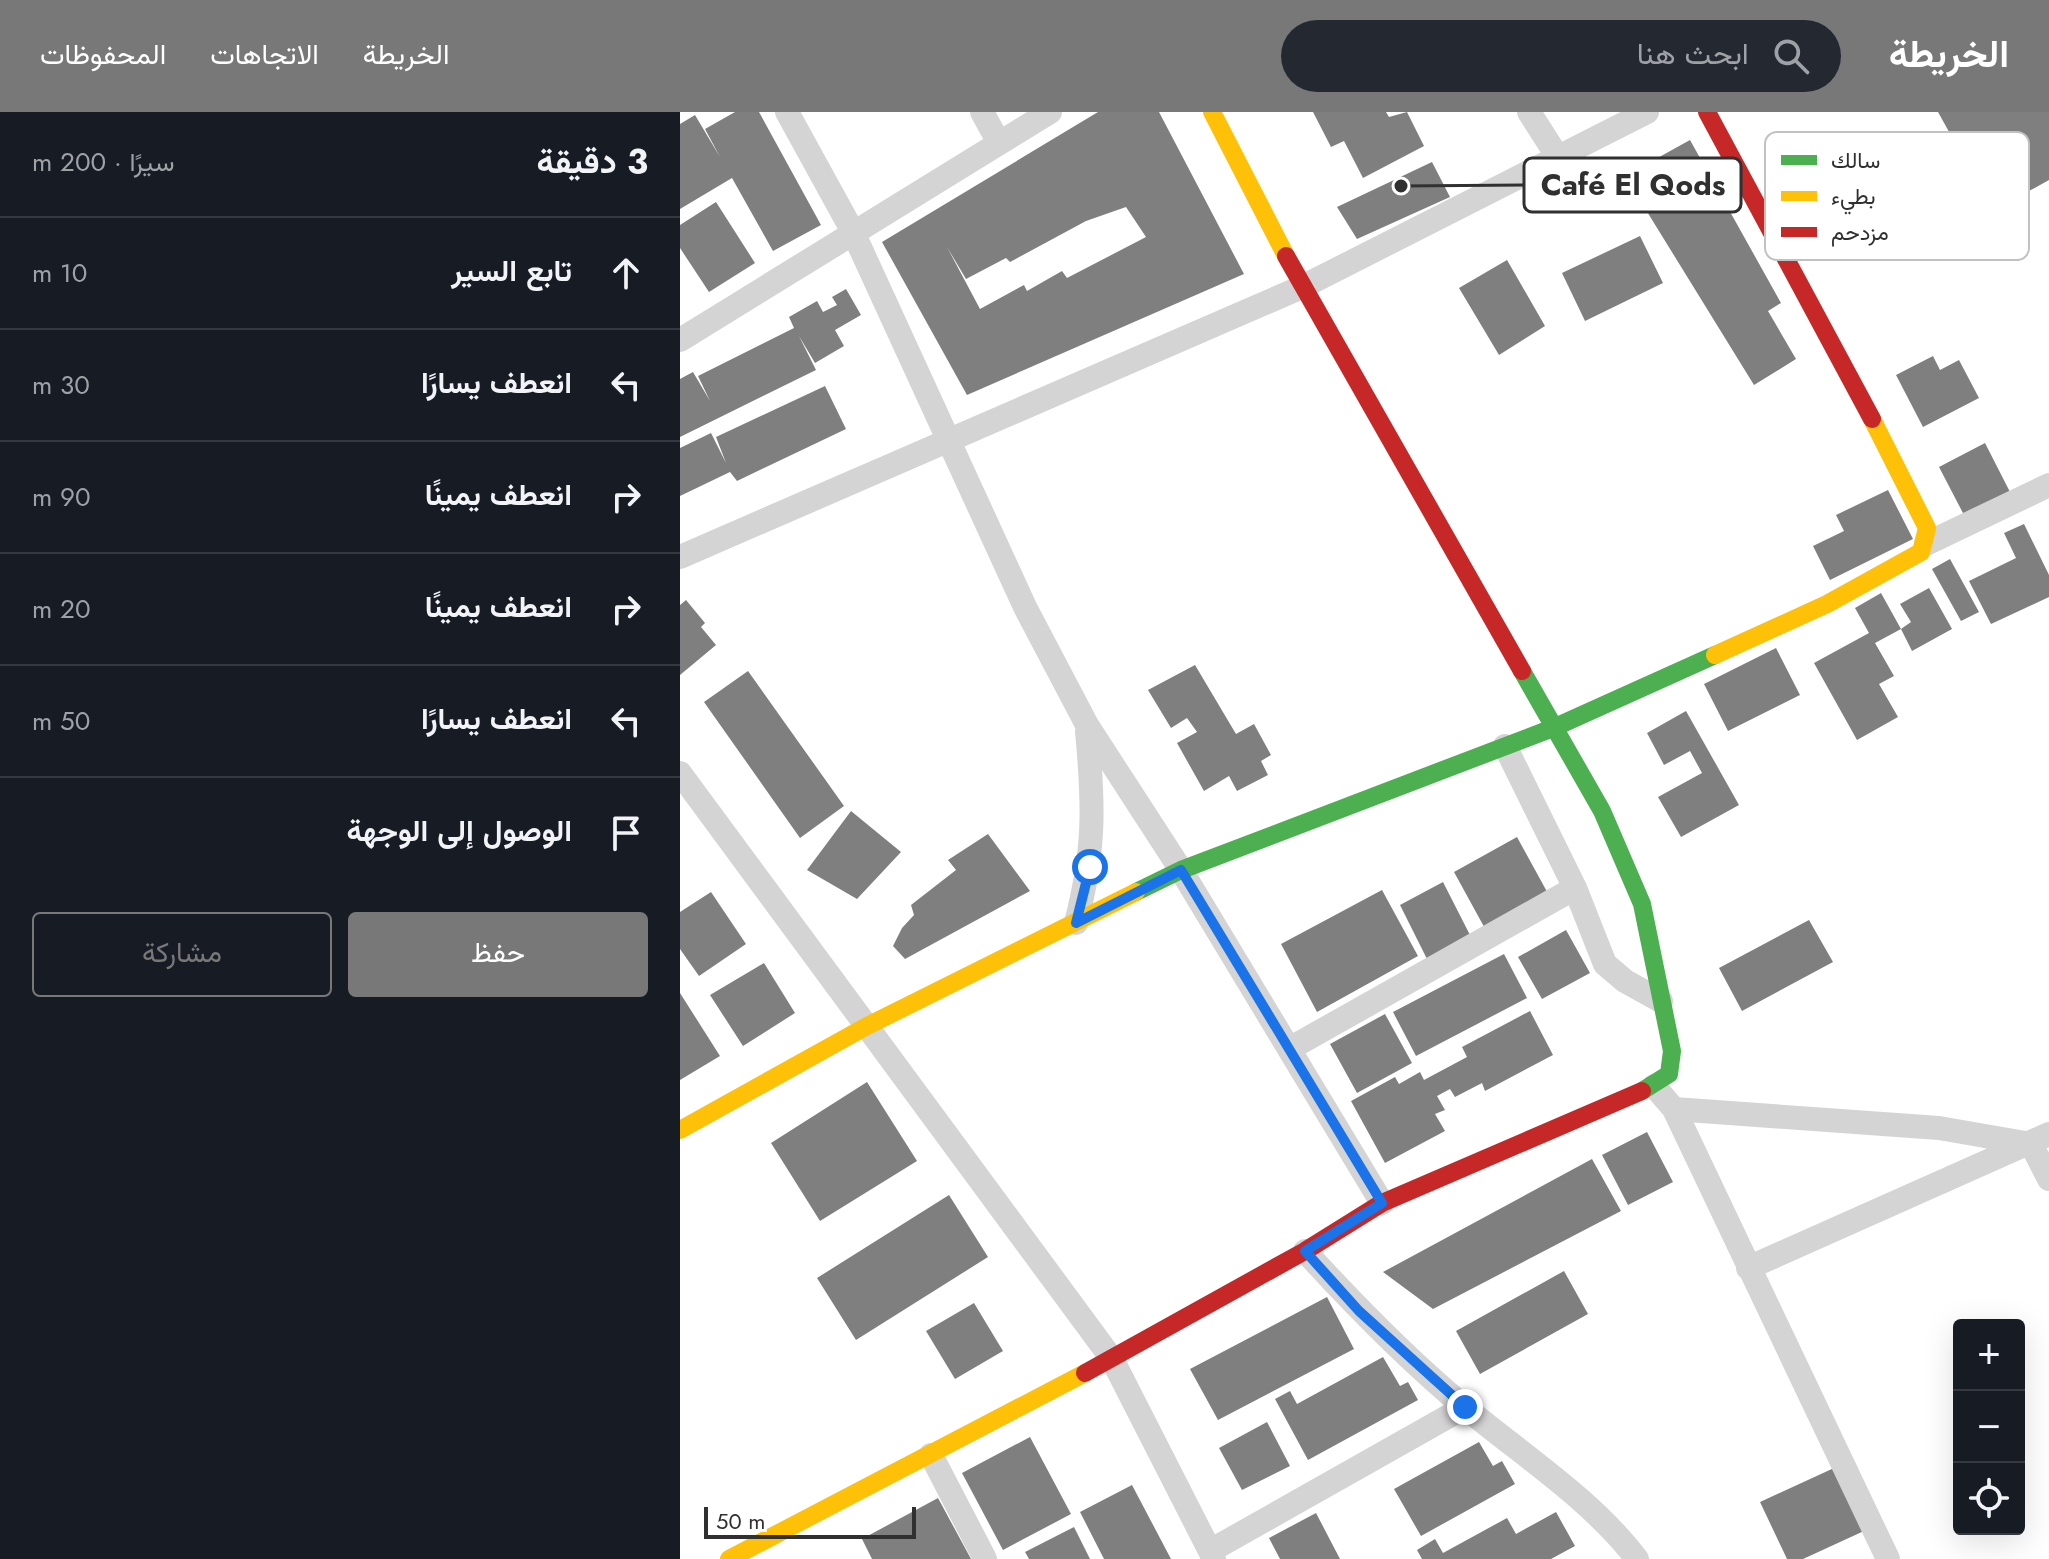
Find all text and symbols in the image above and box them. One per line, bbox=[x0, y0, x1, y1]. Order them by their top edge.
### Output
search box bbox=[1281, 20, 1841, 92]
text: الخريطة bbox=[1889, 26, 2009, 81]
text: ابحث هنا bbox=[1637, 32, 1749, 75]
text: المحفوظات bbox=[40, 34, 166, 75]
text: الاتجاهات bbox=[210, 34, 319, 75]
text: الخريطة bbox=[363, 34, 449, 75]
icon: search bbox=[1769, 34, 1813, 78]
legend bbox=[1765, 132, 2029, 260]
text: 3 دقيقة bbox=[537, 137, 648, 186]
text: سيرًا · 200 m bbox=[32, 143, 175, 181]
text: سالك bbox=[1831, 144, 1880, 176]
callout: Café El Qods bbox=[1524, 158, 1741, 212]
text: Café El Qods bbox=[1541, 163, 1725, 206]
text: بطيء bbox=[1831, 180, 1876, 215]
text: مزدحم bbox=[1831, 216, 1889, 248]
text: تابع السير bbox=[451, 249, 572, 292]
icon: ahead bbox=[604, 251, 648, 295]
text: 10 m bbox=[32, 254, 87, 292]
text: انعطف يسارًا bbox=[421, 361, 572, 404]
icon: left bbox=[604, 363, 648, 407]
text: 30 m bbox=[32, 366, 90, 404]
text: انعطف يمينًا bbox=[425, 473, 572, 516]
icon: right bbox=[604, 475, 648, 519]
text: 90 m bbox=[32, 478, 91, 516]
text: انعطف يمينًا bbox=[425, 585, 572, 628]
icon: right bbox=[604, 587, 648, 631]
text: 20 m bbox=[32, 590, 91, 628]
text: انعطف يسارًا bbox=[421, 697, 572, 740]
icon: left bbox=[604, 699, 648, 743]
text: 50 m bbox=[32, 702, 90, 740]
text: الوصول إلى الوجهة bbox=[347, 809, 572, 852]
icon: arrive bbox=[604, 811, 648, 855]
route start bbox=[1072, 849, 1108, 885]
button: مشاركة bbox=[32, 912, 332, 997]
button: حفظ bbox=[348, 912, 648, 997]
map controls bbox=[1953, 1319, 2025, 1535]
button: + bbox=[1953, 1319, 2025, 1391]
route end bbox=[1447, 1389, 1483, 1425]
button: − bbox=[1953, 1391, 2025, 1463]
button: locate bbox=[1953, 1463, 2025, 1535]
scale bar bbox=[704, 1503, 916, 1539]
text: 50 m bbox=[716, 1505, 765, 1537]

